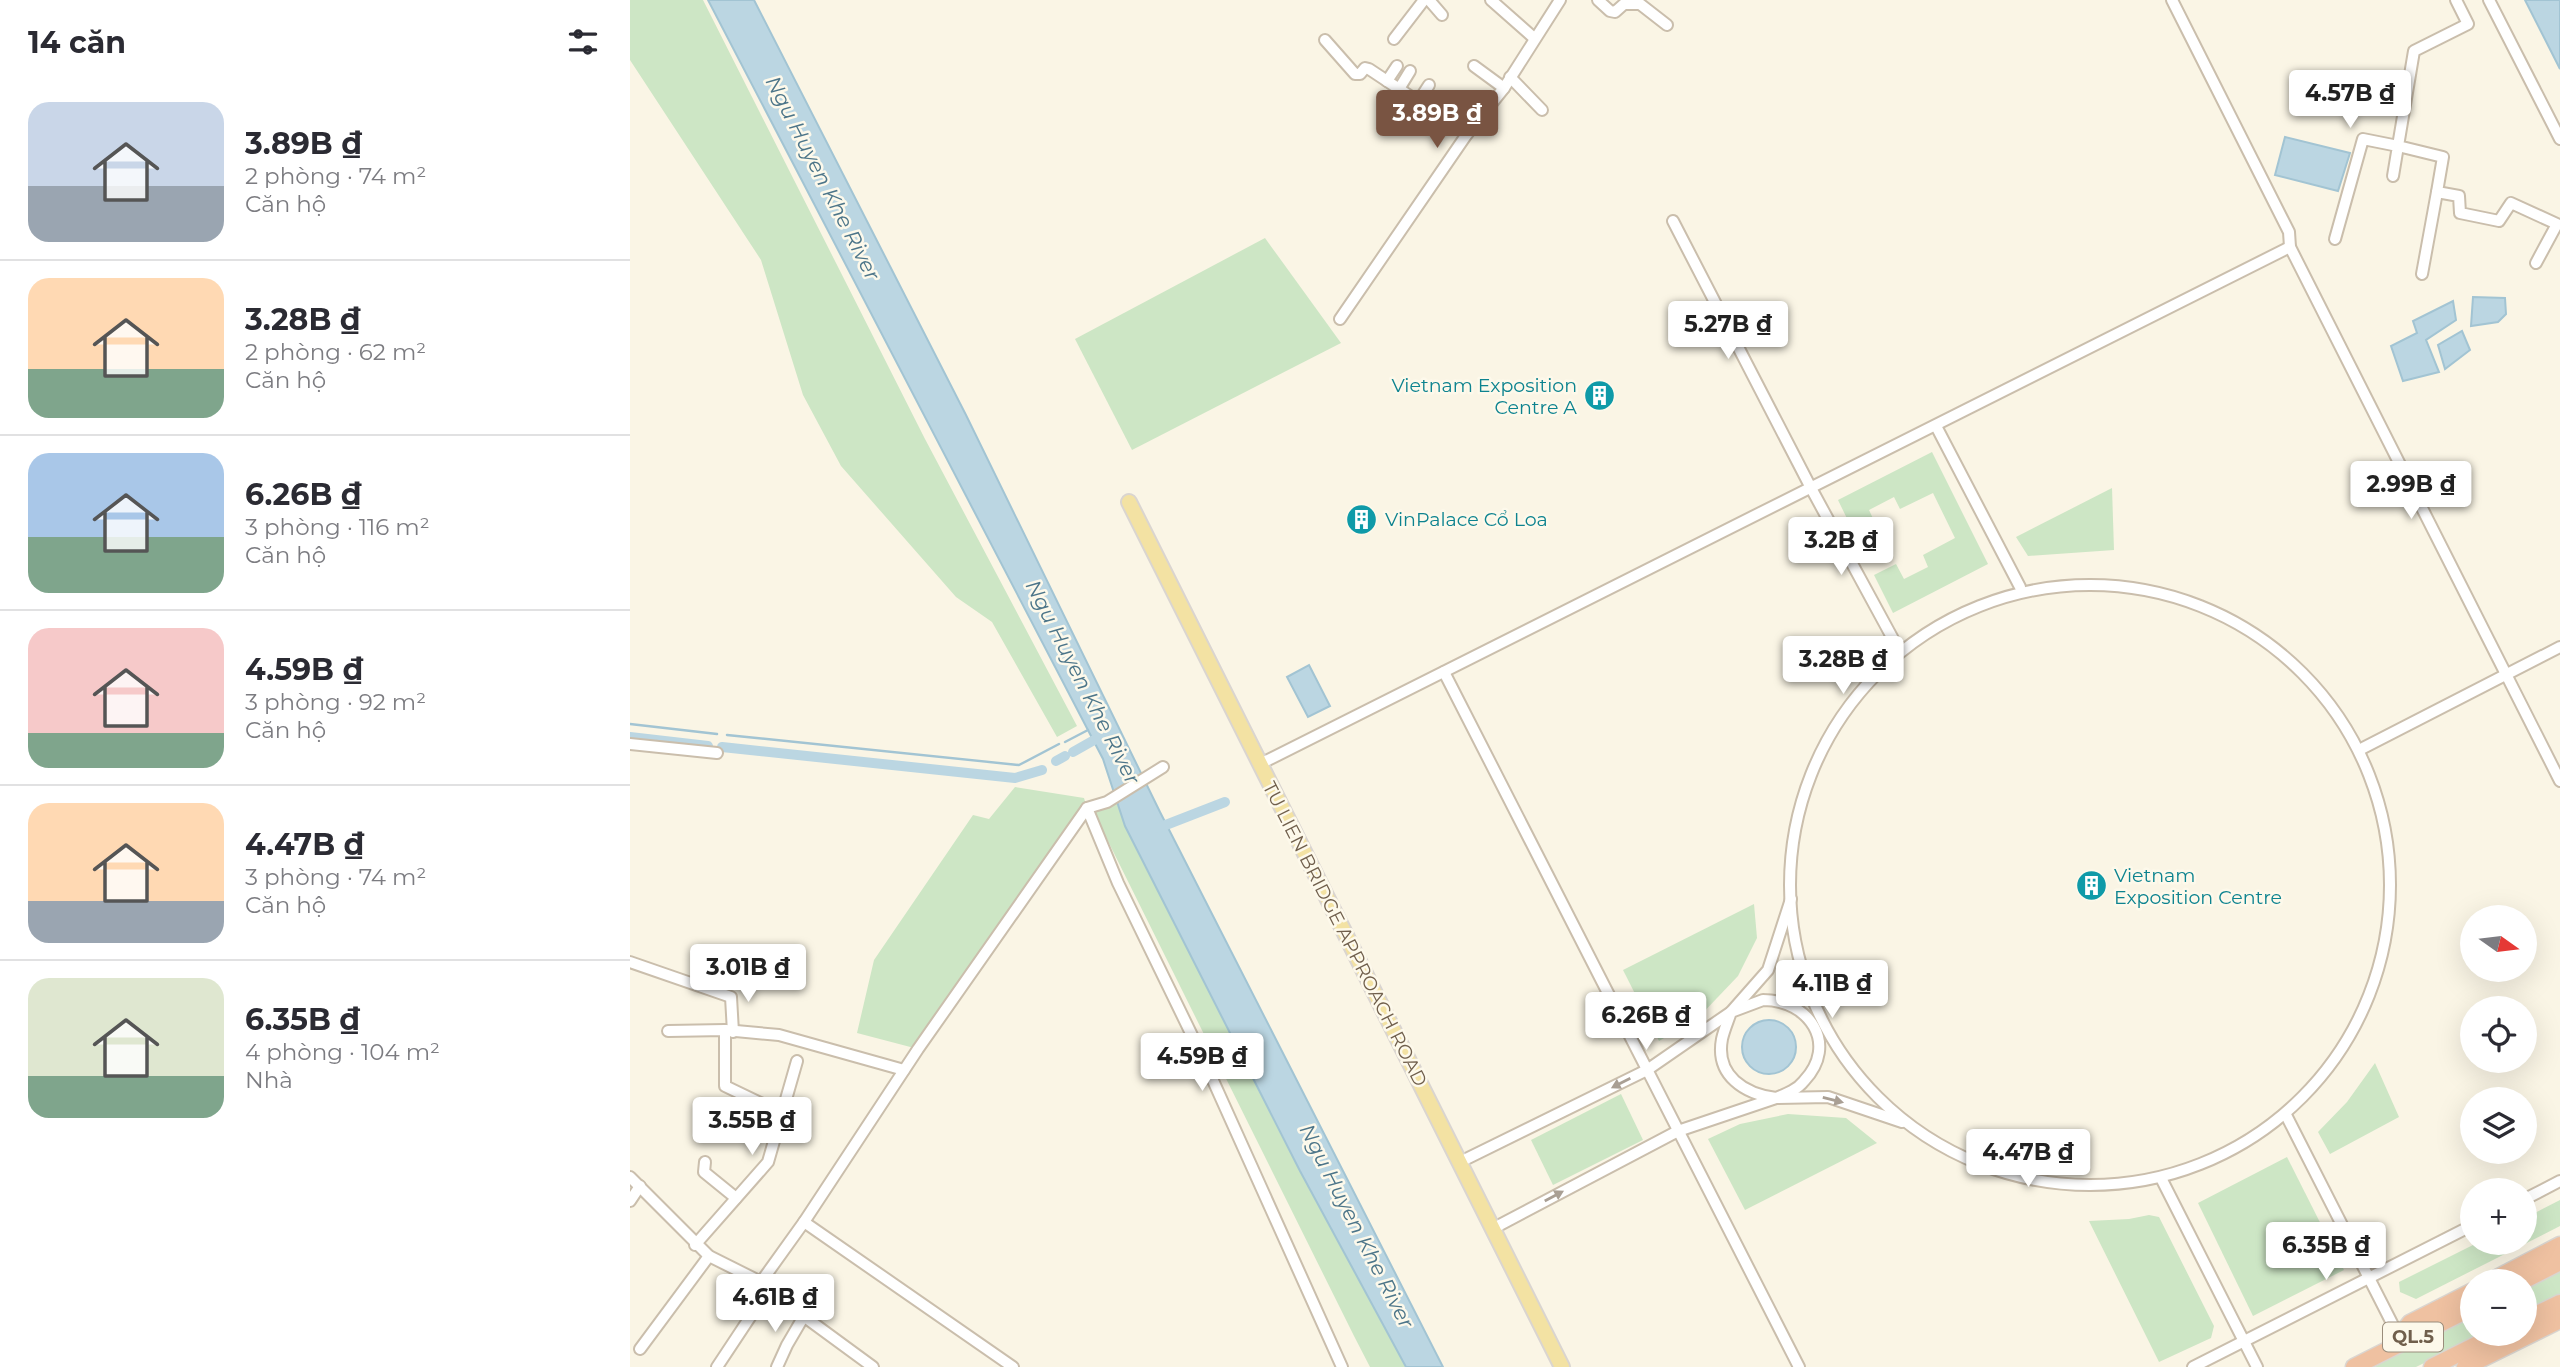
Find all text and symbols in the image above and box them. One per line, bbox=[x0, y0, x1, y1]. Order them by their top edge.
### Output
icon: filters bbox=[564, 23, 602, 61]
text: 14 căn bbox=[28, 24, 126, 61]
pin: 4.57B ₫ bbox=[2285, 71, 2415, 130]
water label: Ngu Huyen Khe River bbox=[761, 72, 886, 285]
text: 4.57B ₫ bbox=[2305, 79, 2395, 107]
pin: 3.89B ₫ bbox=[1372, 90, 1502, 150]
text: 3.89B ₫ bbox=[1392, 99, 1482, 127]
text: 3.89B ₫ bbox=[245, 125, 362, 162]
icon: home bbox=[84, 130, 168, 214]
text: 2 phòng · 74 m² bbox=[245, 162, 426, 190]
text: Căn hộ bbox=[245, 190, 326, 218]
text: 3.28B ₫ bbox=[245, 301, 361, 338]
pin: 5.27B ₫ bbox=[1663, 302, 1793, 361]
icon: home bbox=[84, 306, 168, 390]
text: 5.27B ₫ bbox=[1684, 310, 1772, 338]
text: 2 phòng · 62 m² bbox=[245, 338, 426, 366]
text: Căn hộ bbox=[245, 366, 326, 394]
place label: Vietnam Exposition Centre A bbox=[1391, 374, 1577, 419]
building icon: Vietnam Exposition Centre A bbox=[1583, 379, 1617, 413]
pin: 2.99B ₫ bbox=[2346, 462, 2476, 521]
text: 2.99B ₫ bbox=[2366, 470, 2456, 498]
text: 6.26B ₫ bbox=[245, 476, 362, 513]
icon: home bbox=[84, 481, 168, 565]
building icon: VinPalace Cổ Loa bbox=[1345, 502, 1379, 536]
place label: VinPalace Cổ Loa bbox=[1385, 508, 1548, 531]
text: 3 phòng · 116 m² bbox=[245, 513, 430, 541]
pin: 3.2B ₫ bbox=[1784, 518, 1898, 577]
text: 3.2B ₫ bbox=[1804, 526, 1878, 554]
text: Căn hộ bbox=[245, 541, 326, 569]
water label: Ngu Huyen Khe River bbox=[1021, 576, 1146, 789]
pin: 3.28B ₫ bbox=[1778, 636, 1908, 696]
text: 3.28B ₫ bbox=[1799, 645, 1887, 673]
text: 4.59B ₫ bbox=[245, 651, 363, 688]
icon: home bbox=[84, 656, 168, 740]
text: 3 phòng · 92 m² bbox=[245, 688, 426, 716]
text: Căn hộ bbox=[245, 716, 326, 744]
street label: TU LIEN BRIDGE APPROACH ROAD bbox=[1258, 778, 1432, 1090]
text: 4.47B ₫ bbox=[245, 826, 364, 863]
icon: home bbox=[84, 831, 168, 915]
text: 3 phòng · 74 m² bbox=[245, 863, 426, 891]
place label: Vietnam Exposition Centre bbox=[2114, 864, 2282, 909]
building icon: Vietnam Exposition Centre bbox=[2074, 869, 2108, 903]
text: Căn hộ bbox=[245, 891, 326, 919]
north arrow bbox=[2460, 905, 2538, 982]
map controls bbox=[2460, 905, 2537, 1346]
pin: 3.01B ₫ bbox=[683, 944, 813, 1004]
text: 3.01B ₫ bbox=[706, 953, 790, 981]
pin: 4.11B ₫ bbox=[1767, 960, 1897, 1020]
text: 4.11B ₫ bbox=[1792, 969, 1872, 997]
pin: 6.26B ₫ bbox=[1581, 992, 1711, 1052]
button: locate bbox=[2460, 996, 2537, 1073]
text: 6.35B ₫ bbox=[245, 1001, 360, 1038]
text: 6.26B ₫ bbox=[1601, 1001, 1691, 1029]
icon: home bbox=[84, 1006, 168, 1090]
pin: 4.59B ₫ bbox=[1137, 1034, 1267, 1093]
text: 4 phòng · 104 m² bbox=[245, 1038, 440, 1066]
text: 4.59B ₫ bbox=[1157, 1042, 1247, 1070]
text: Nhà bbox=[245, 1066, 293, 1094]
one-way arrow bbox=[1611, 1077, 1631, 1088]
button: layers bbox=[2460, 1087, 2537, 1164]
one-way arrow bbox=[1822, 1095, 1844, 1106]
pin: 3.55B ₫ bbox=[687, 1098, 817, 1157]
text: 3.55B ₫ bbox=[709, 1106, 795, 1134]
water label: Ngu Huyen Khe River bbox=[1295, 1120, 1420, 1333]
pin: 4.47B ₫ bbox=[1963, 1130, 2093, 1189]
text: 4.47B ₫ bbox=[1982, 1138, 2074, 1166]
button: + bbox=[2460, 1178, 2537, 1255]
one-way arrow bbox=[1544, 1190, 1564, 1201]
pin: 6.35B ₫ bbox=[2261, 1222, 2391, 1282]
text: 6.35B ₫ bbox=[2282, 1231, 2370, 1259]
button: − bbox=[2460, 1269, 2537, 1346]
pin: 4.61B ₫ bbox=[710, 1274, 840, 1334]
text: 4.61B ₫ bbox=[732, 1283, 818, 1311]
road number: QL.5 bbox=[2383, 1322, 2443, 1352]

